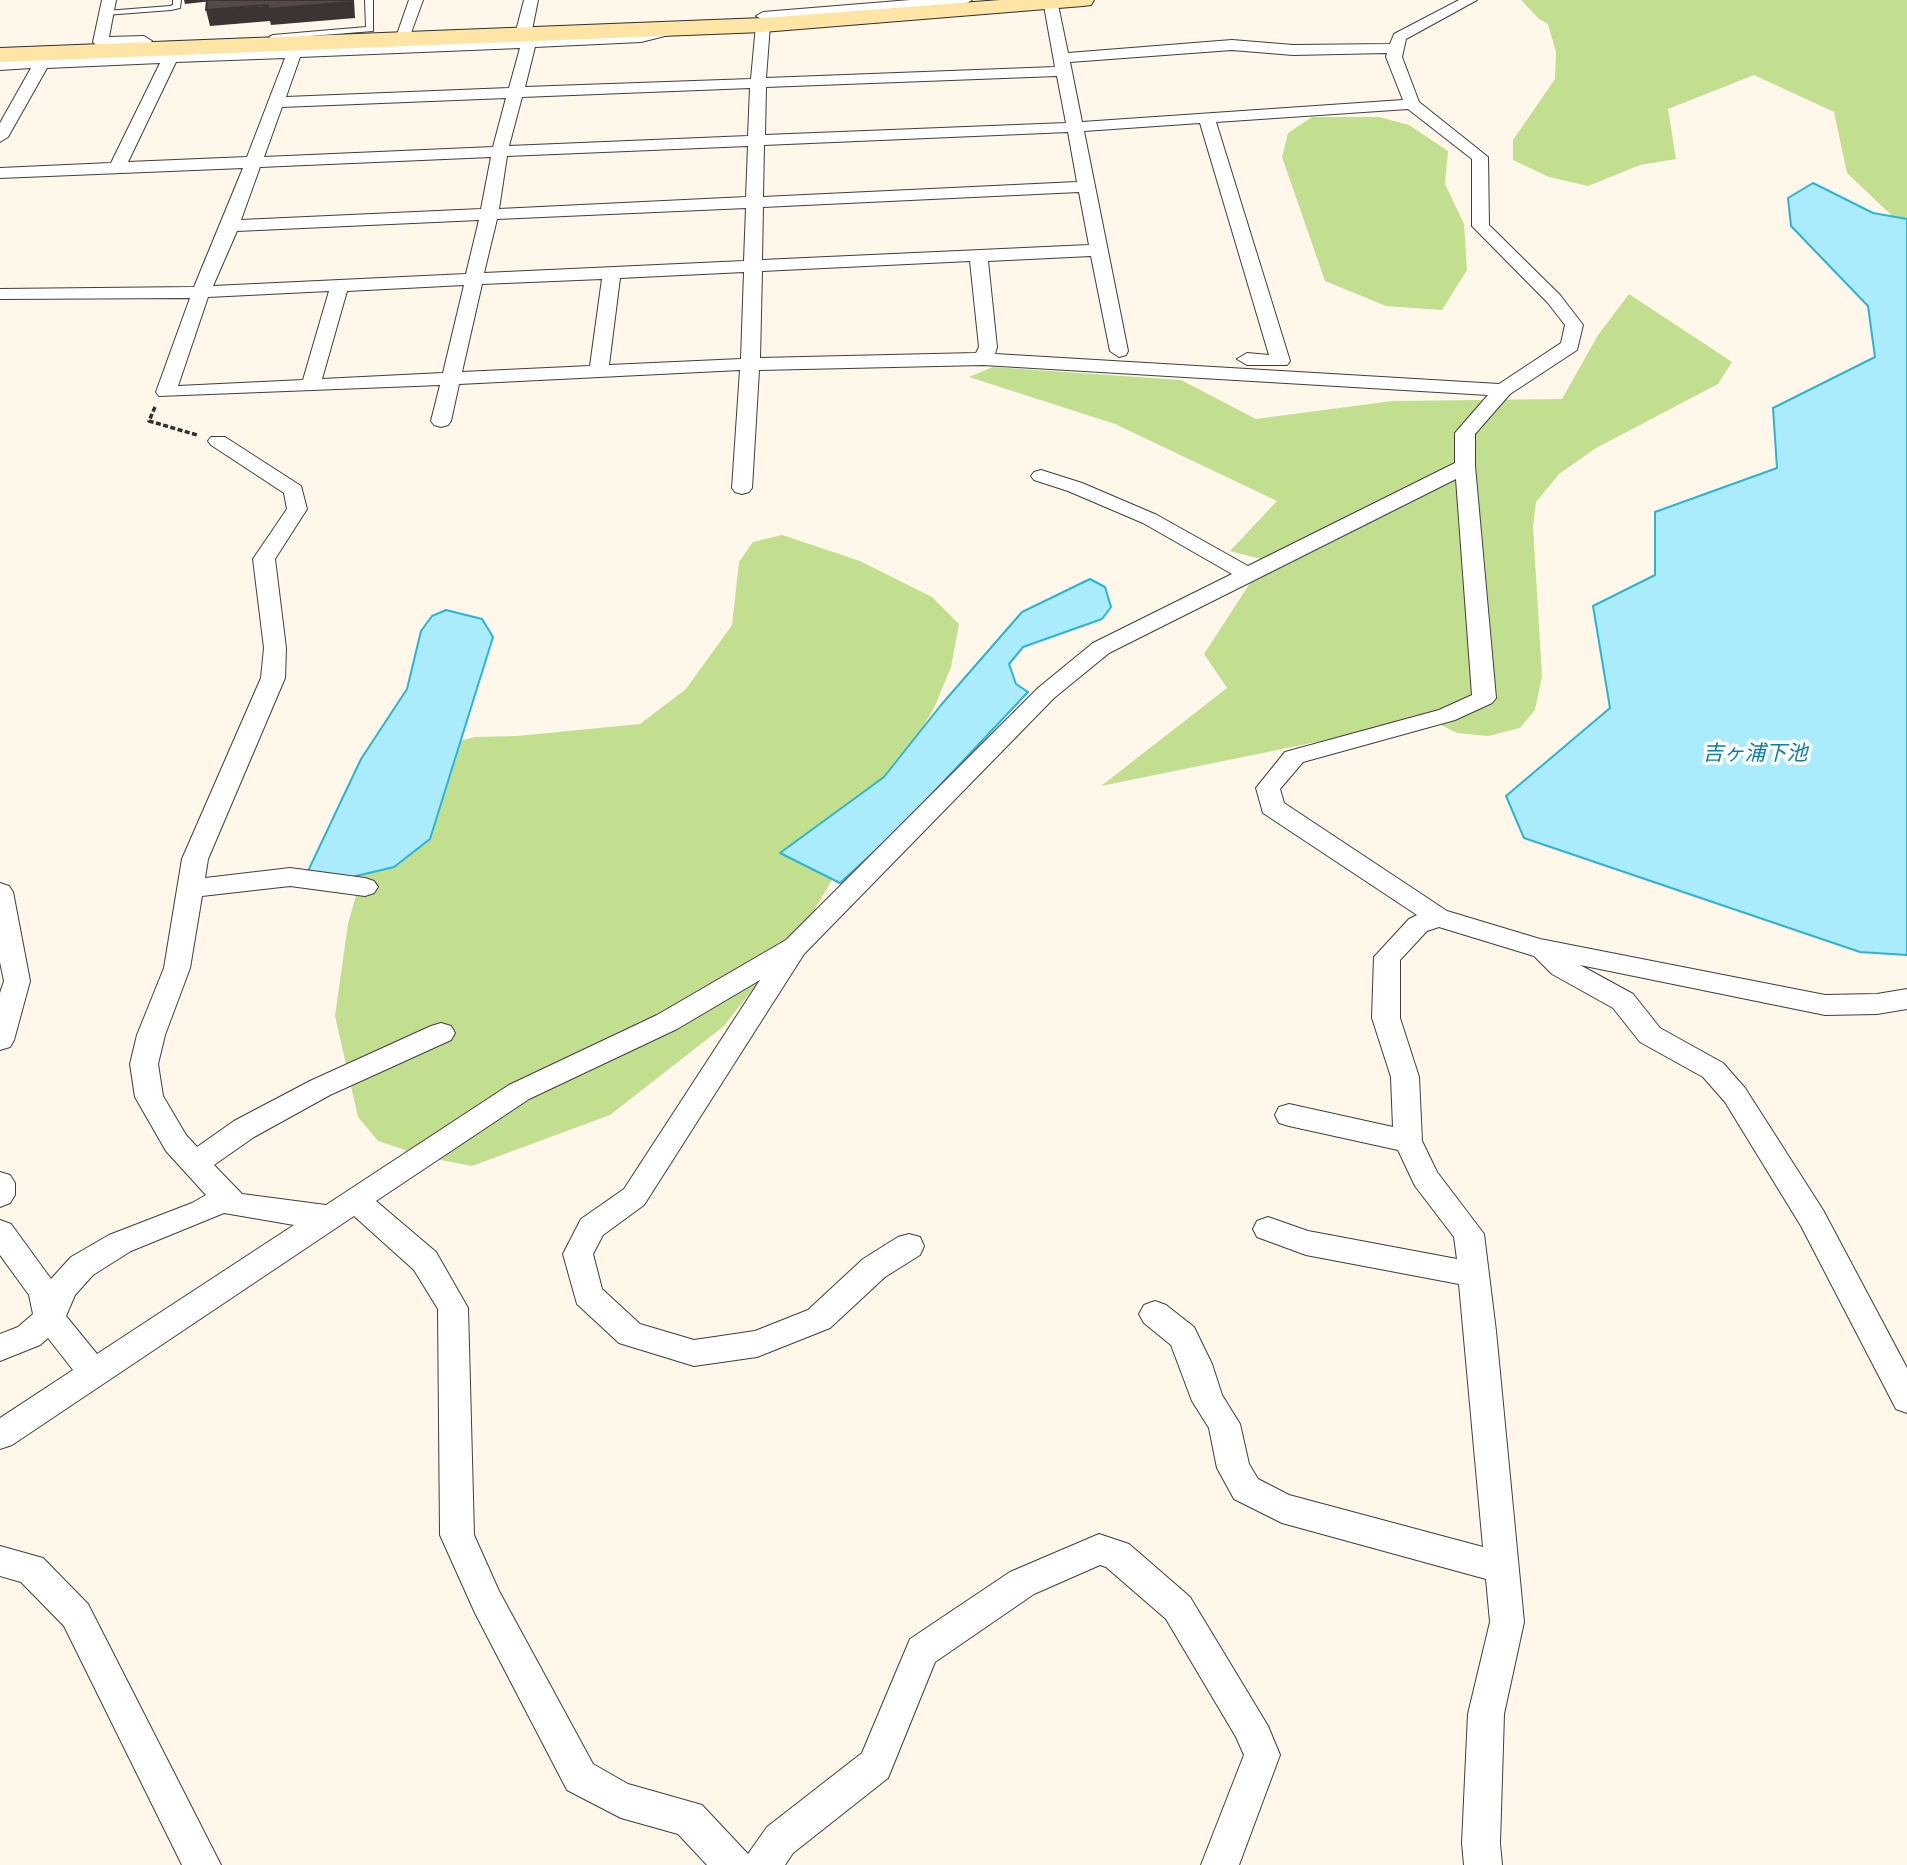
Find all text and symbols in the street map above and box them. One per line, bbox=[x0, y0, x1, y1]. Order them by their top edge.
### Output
water label: 吉ヶ浦下池 bbox=[1703, 741, 1807, 767]

